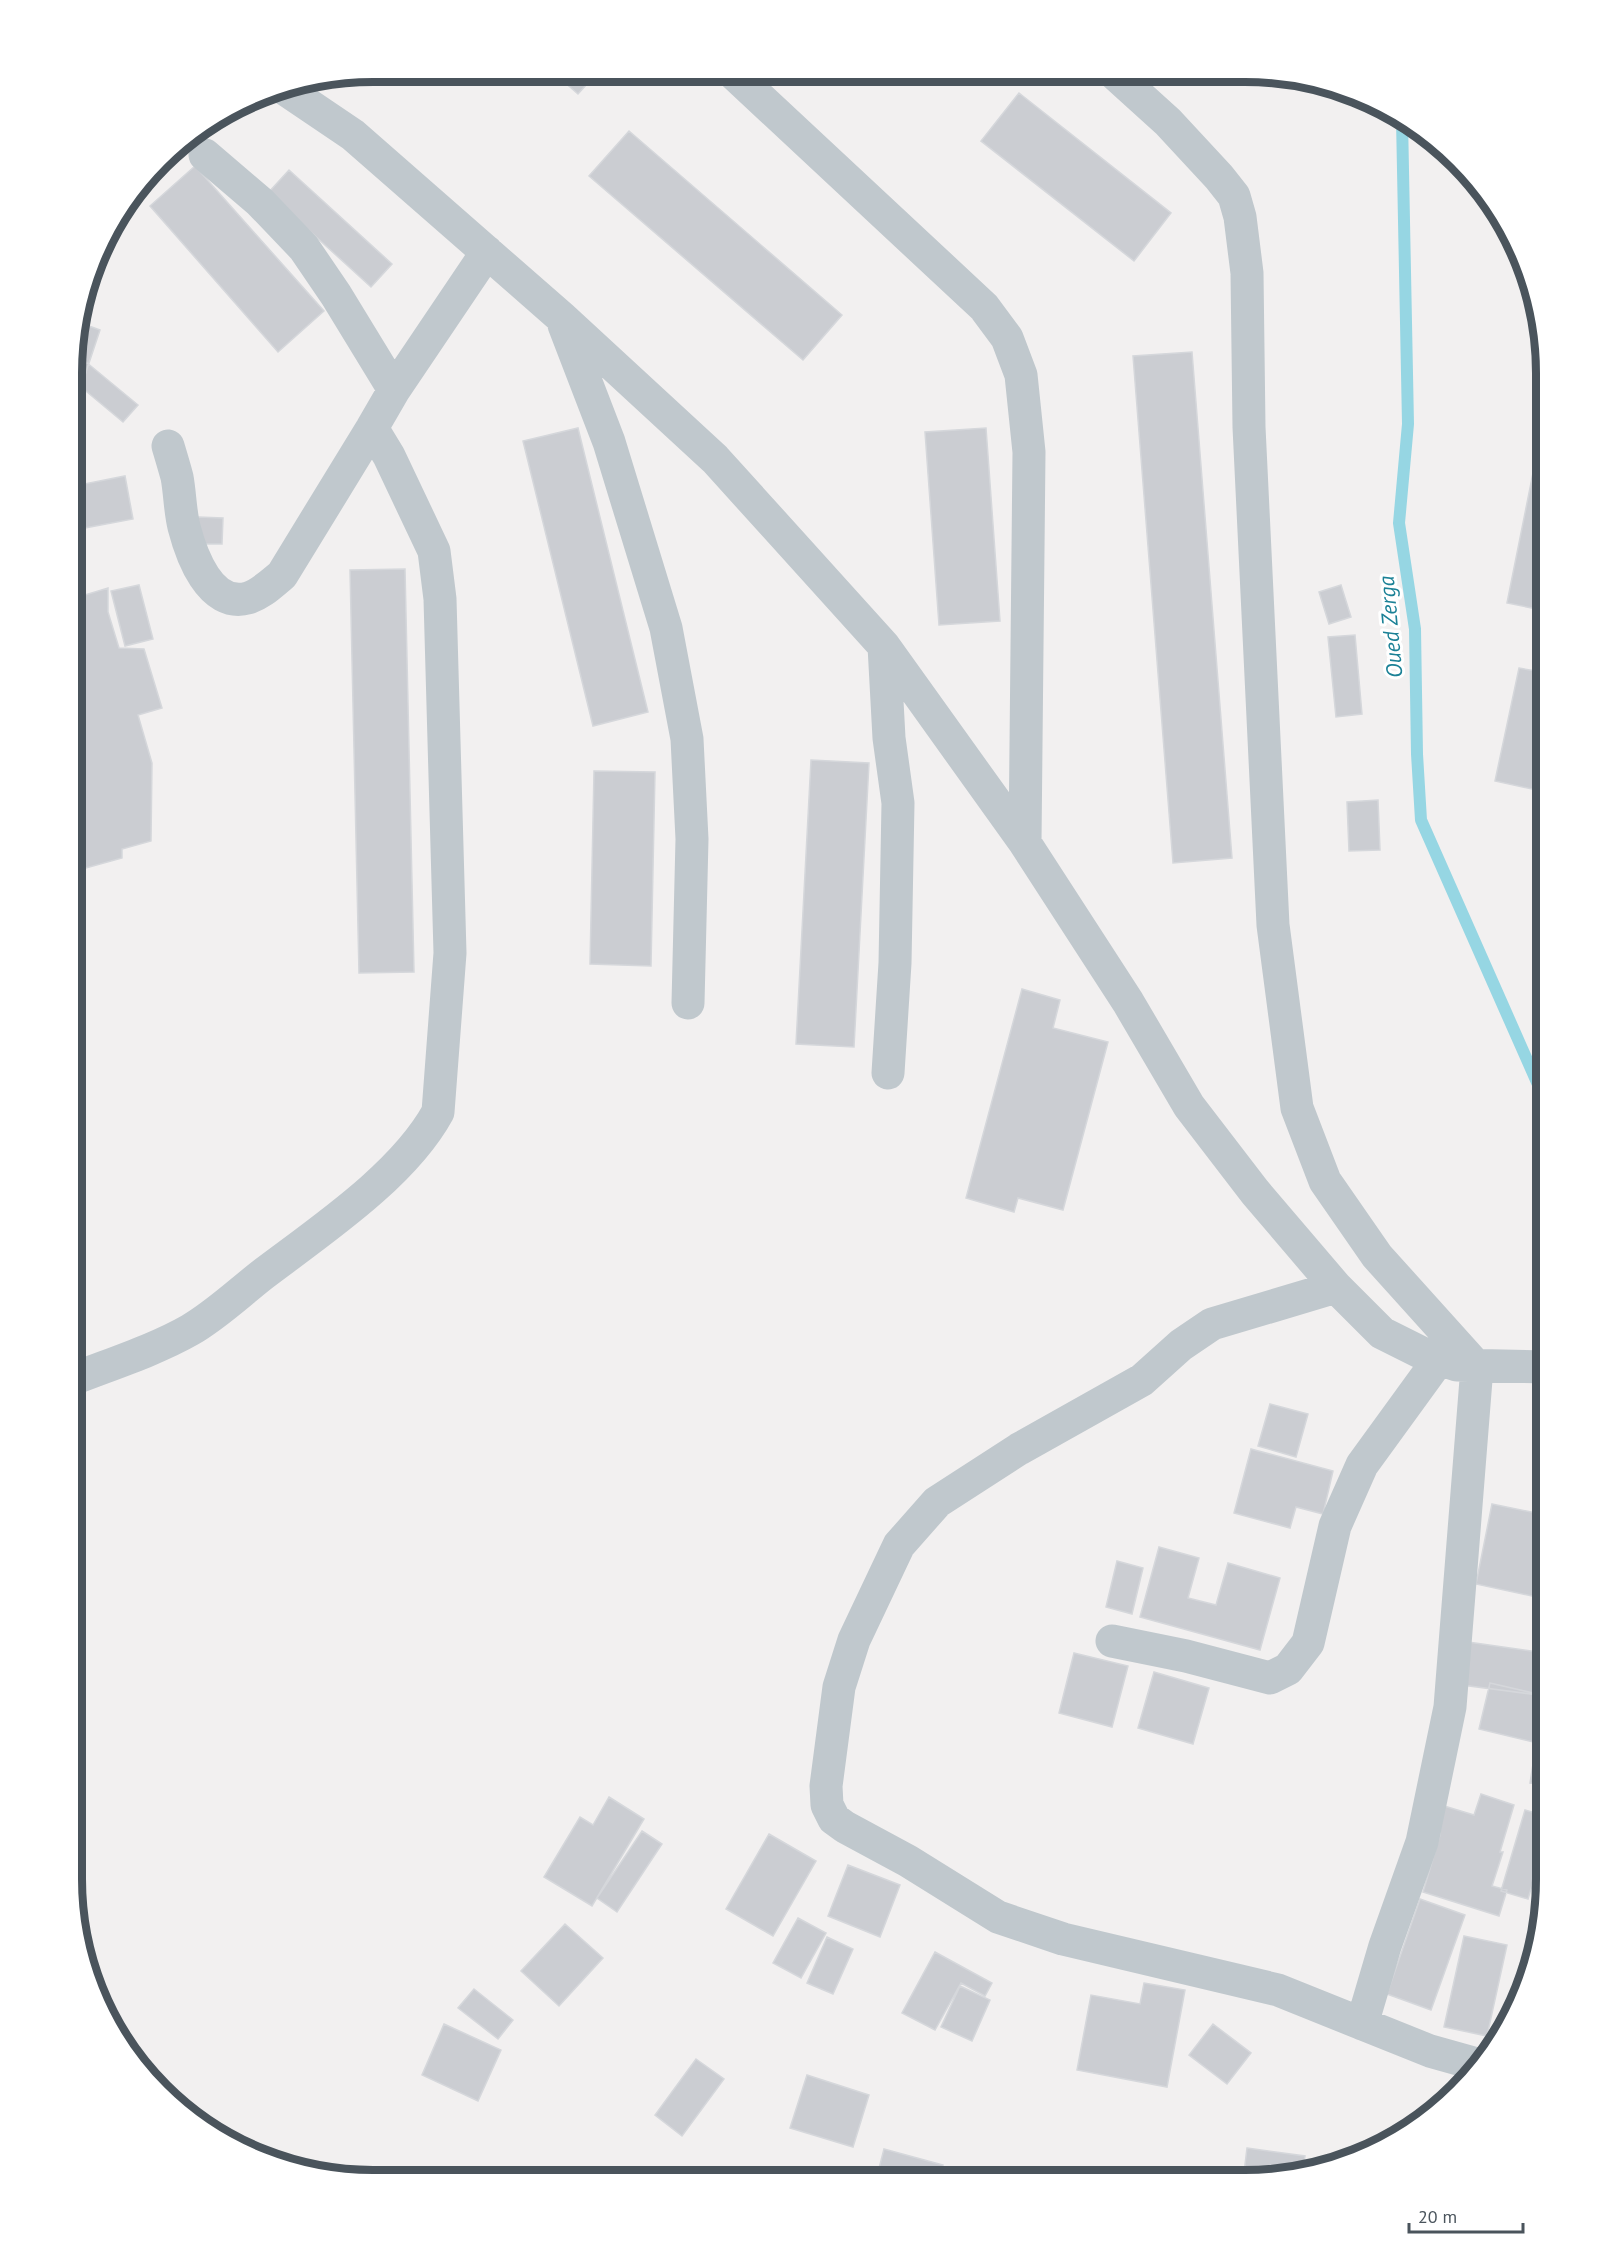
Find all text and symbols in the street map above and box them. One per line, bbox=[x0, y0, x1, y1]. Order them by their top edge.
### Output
water label: Oued Zerga bbox=[1372, 574, 1408, 679]
scale bar bbox=[1409, 2196, 1523, 2234]
text: 20 m bbox=[1418, 2205, 1457, 2228]

